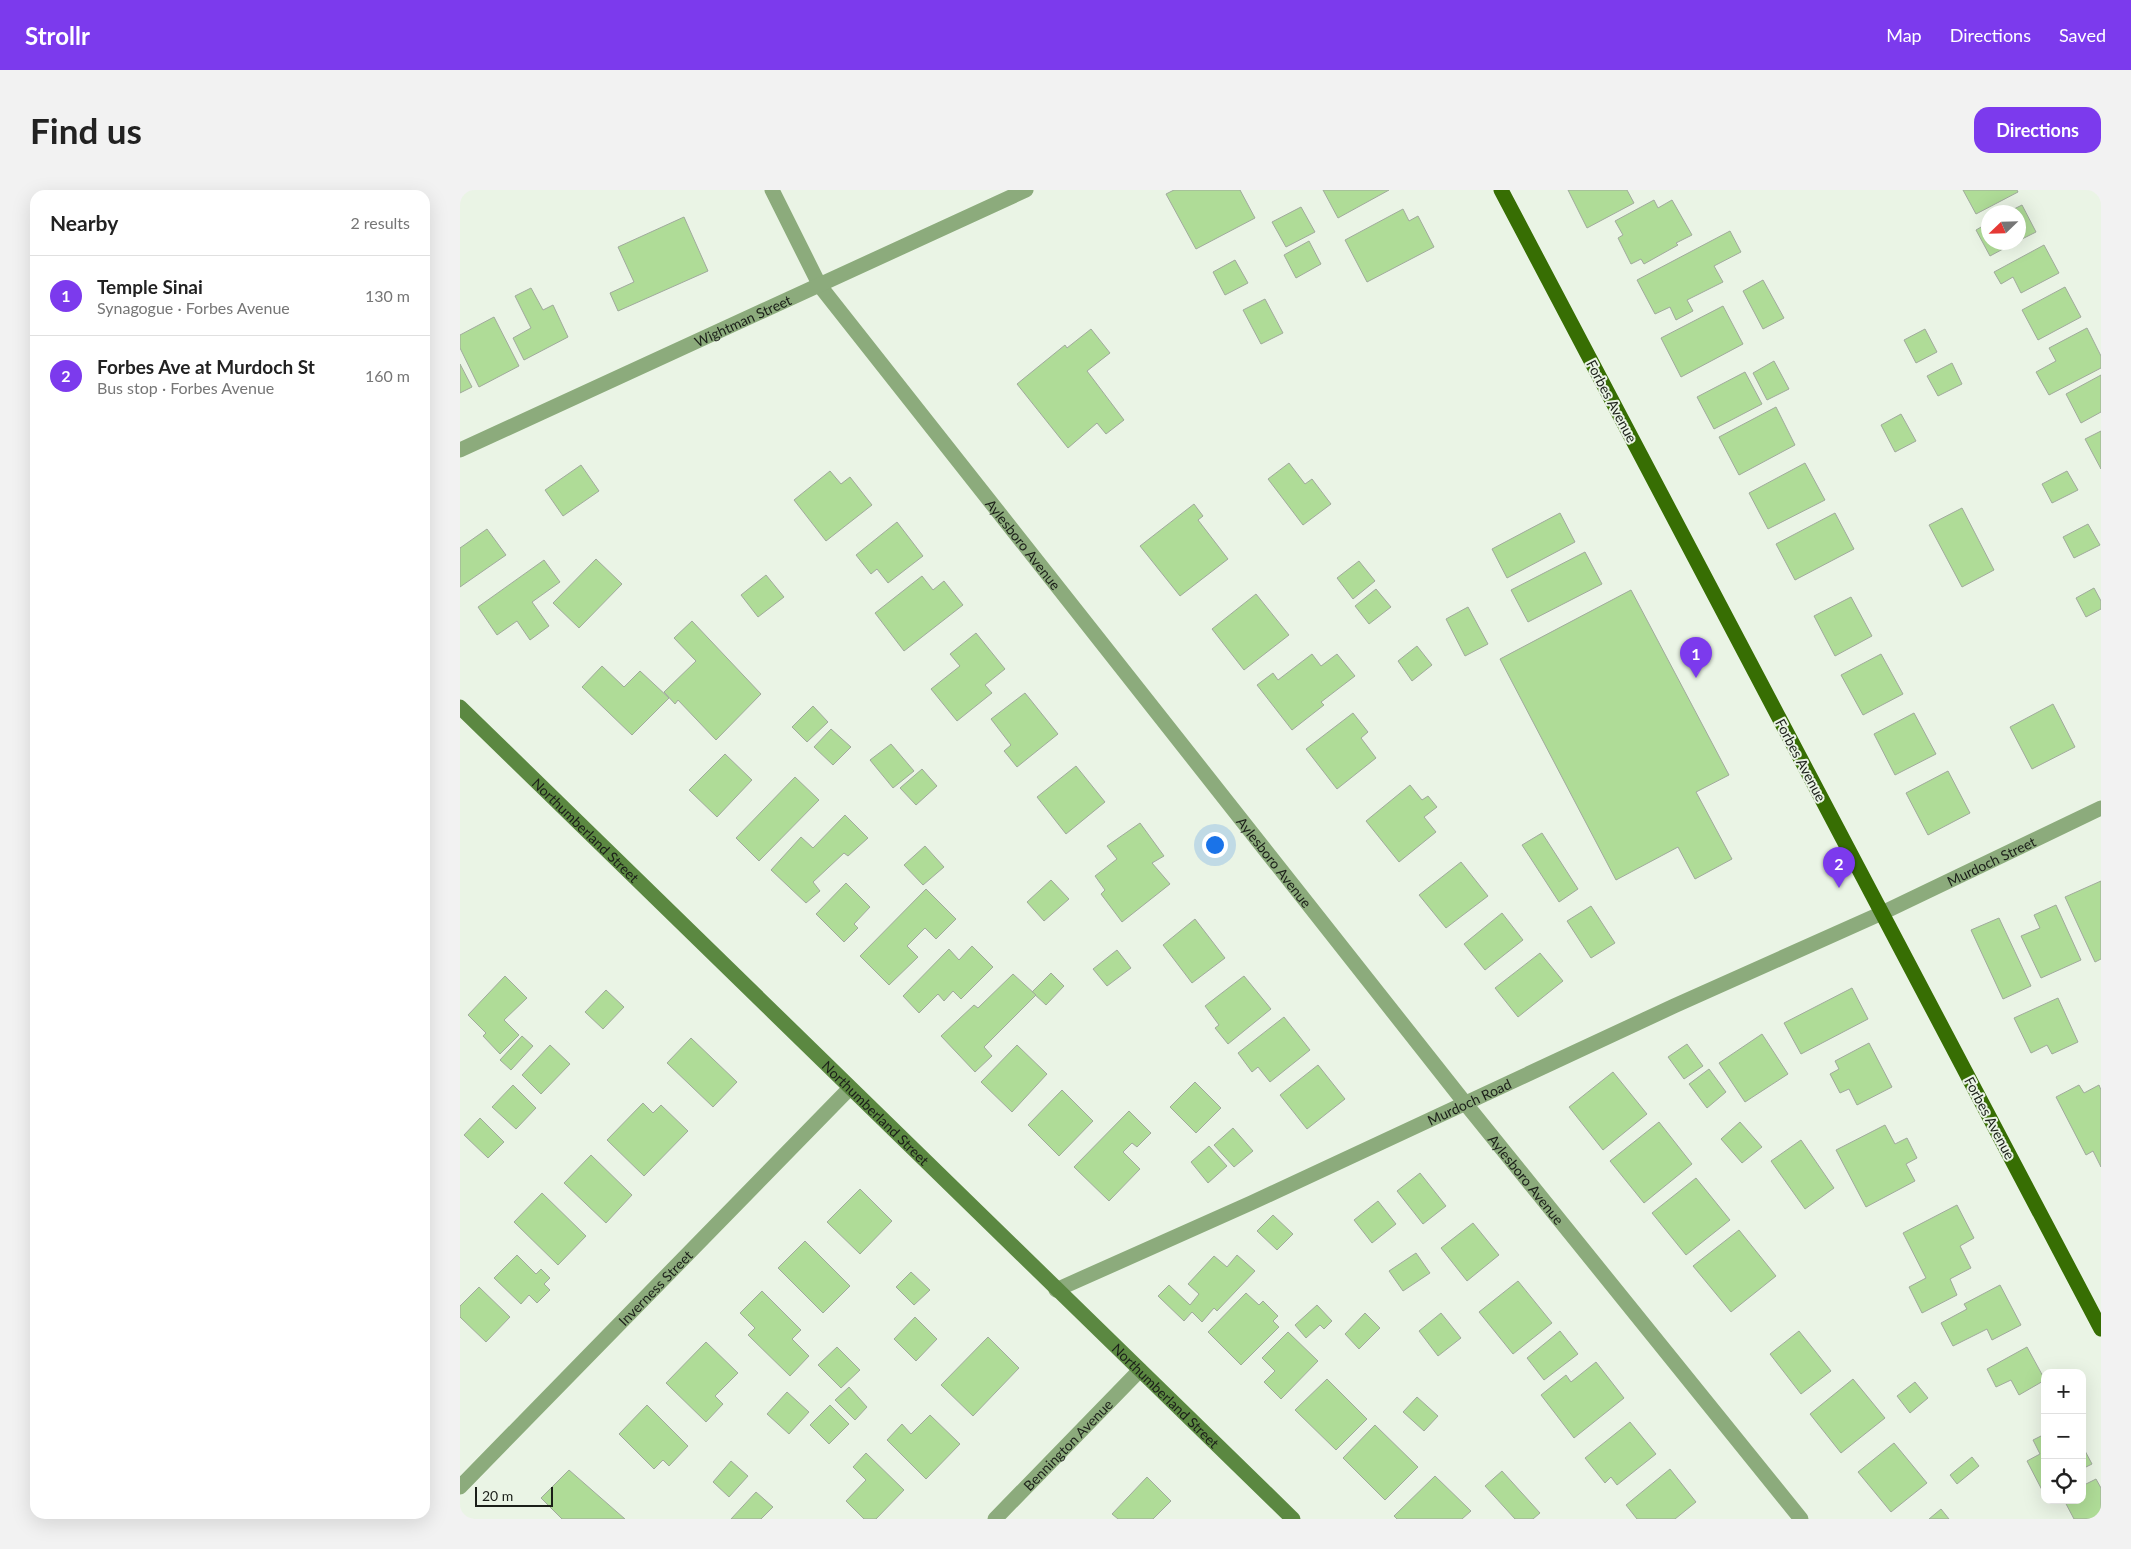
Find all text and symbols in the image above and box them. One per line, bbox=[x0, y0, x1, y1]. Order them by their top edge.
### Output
text: Strollr bbox=[25, 21, 90, 50]
text: Map bbox=[1886, 24, 1922, 46]
text: Directions bbox=[1950, 24, 2031, 46]
text: Saved bbox=[2059, 24, 2106, 46]
button: Directions bbox=[1974, 107, 2101, 153]
text: Find us bbox=[30, 109, 142, 151]
north arrow bbox=[1981, 205, 2026, 250]
text: Nearby bbox=[50, 210, 118, 235]
text: 2 results bbox=[350, 213, 410, 232]
text: Temple Sinai bbox=[97, 275, 203, 298]
text: 1 bbox=[61, 286, 71, 305]
text: 130 m bbox=[365, 286, 410, 305]
street label: Wightman Street bbox=[692, 291, 794, 350]
text: Synagogue · Forbes Avenue bbox=[97, 298, 290, 317]
text: Forbes Ave at Murdoch St bbox=[97, 355, 315, 378]
street label: Forbes Avenue bbox=[1583, 357, 1641, 445]
text: 2 bbox=[61, 366, 71, 385]
text: 160 m bbox=[365, 366, 410, 385]
text: Bus stop · Forbes Avenue bbox=[97, 378, 274, 397]
street label: Aylesboro Avenue bbox=[983, 495, 1065, 593]
pin: 1 bbox=[1680, 637, 1712, 678]
street label: Forbes Avenue bbox=[1772, 716, 1830, 804]
street label: Northumberland Street bbox=[529, 774, 643, 886]
street label: Aylesboro Avenue bbox=[1234, 813, 1316, 911]
your location bbox=[1202, 832, 1228, 858]
street label: Murdoch Street bbox=[1944, 832, 2038, 889]
pin: 2 bbox=[1823, 847, 1855, 888]
street label: Northumberland Street bbox=[819, 1057, 933, 1168]
street label: Forbes Avenue bbox=[1961, 1074, 2019, 1162]
street label: Murdoch Road bbox=[1424, 1075, 1514, 1128]
street label: Aylesboro Avenue bbox=[1485, 1131, 1568, 1228]
street label: Inverness Street bbox=[614, 1246, 696, 1329]
street label: Northumberland Street bbox=[1109, 1339, 1223, 1451]
map controls bbox=[2041, 1369, 2086, 1504]
button: + bbox=[2041, 1369, 2086, 1414]
street label: Bennington Avenue bbox=[1019, 1395, 1116, 1494]
button: − bbox=[2041, 1414, 2086, 1459]
button: locate bbox=[2041, 1459, 2086, 1504]
scale bar bbox=[475, 1484, 552, 1507]
text: 20 m bbox=[482, 1487, 513, 1504]

